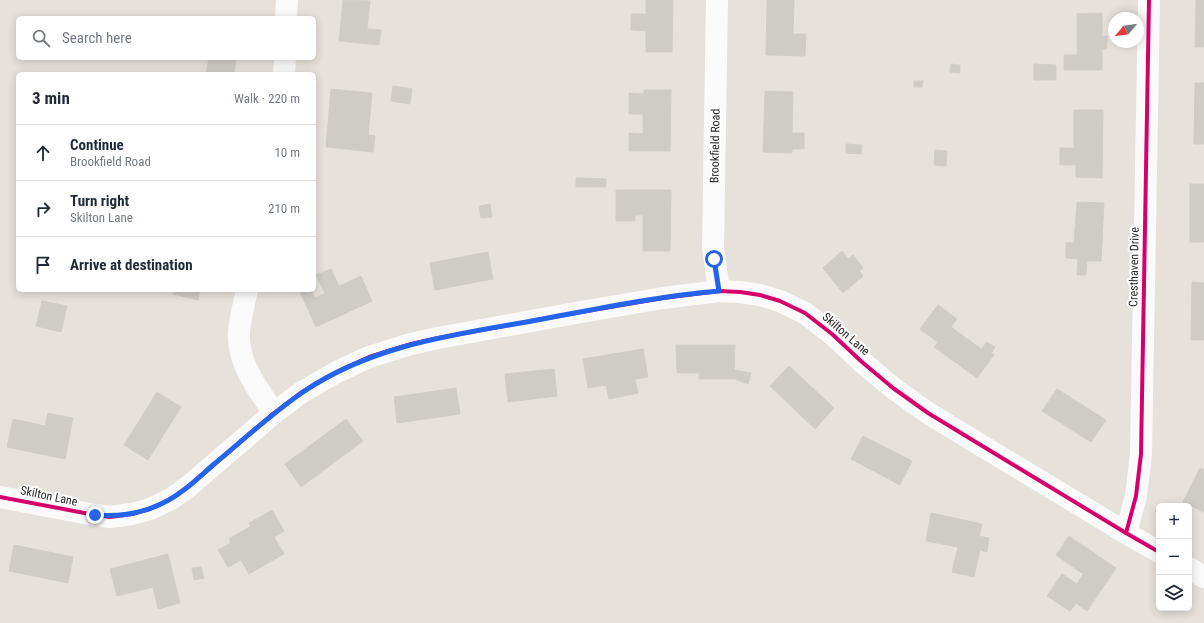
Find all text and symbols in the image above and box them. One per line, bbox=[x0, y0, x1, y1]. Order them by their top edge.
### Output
north arrow bbox=[1108, 12, 1144, 48]
search box bbox=[16, 16, 316, 60]
icon: search bbox=[30, 27, 52, 49]
text: Search here bbox=[62, 29, 132, 47]
text: 3 min bbox=[32, 88, 70, 108]
text: Walk · 220 m bbox=[234, 91, 300, 106]
street label: Brookfield Road bbox=[707, 109, 723, 183]
text: Continue bbox=[70, 136, 124, 154]
icon: ahead bbox=[32, 142, 54, 164]
text: 10 m bbox=[274, 145, 300, 160]
text: Brookfield Road bbox=[70, 154, 151, 169]
text: Turn right bbox=[70, 192, 129, 210]
icon: right bbox=[32, 198, 54, 220]
text: 210 m bbox=[268, 201, 300, 216]
text: Skilton Lane bbox=[70, 210, 133, 225]
street label: Cresthaven Drive bbox=[1126, 227, 1142, 307]
route start bbox=[705, 250, 723, 268]
icon: arrive bbox=[32, 254, 54, 276]
text: Arrive at destination bbox=[70, 256, 193, 274]
street label: Skilton Lane bbox=[819, 310, 873, 359]
street label: Skilton Lane bbox=[19, 483, 79, 509]
map controls bbox=[1156, 503, 1192, 611]
button: + bbox=[1156, 503, 1192, 539]
route end bbox=[86, 506, 104, 524]
button: − bbox=[1156, 539, 1192, 575]
button: layers bbox=[1156, 575, 1192, 611]

